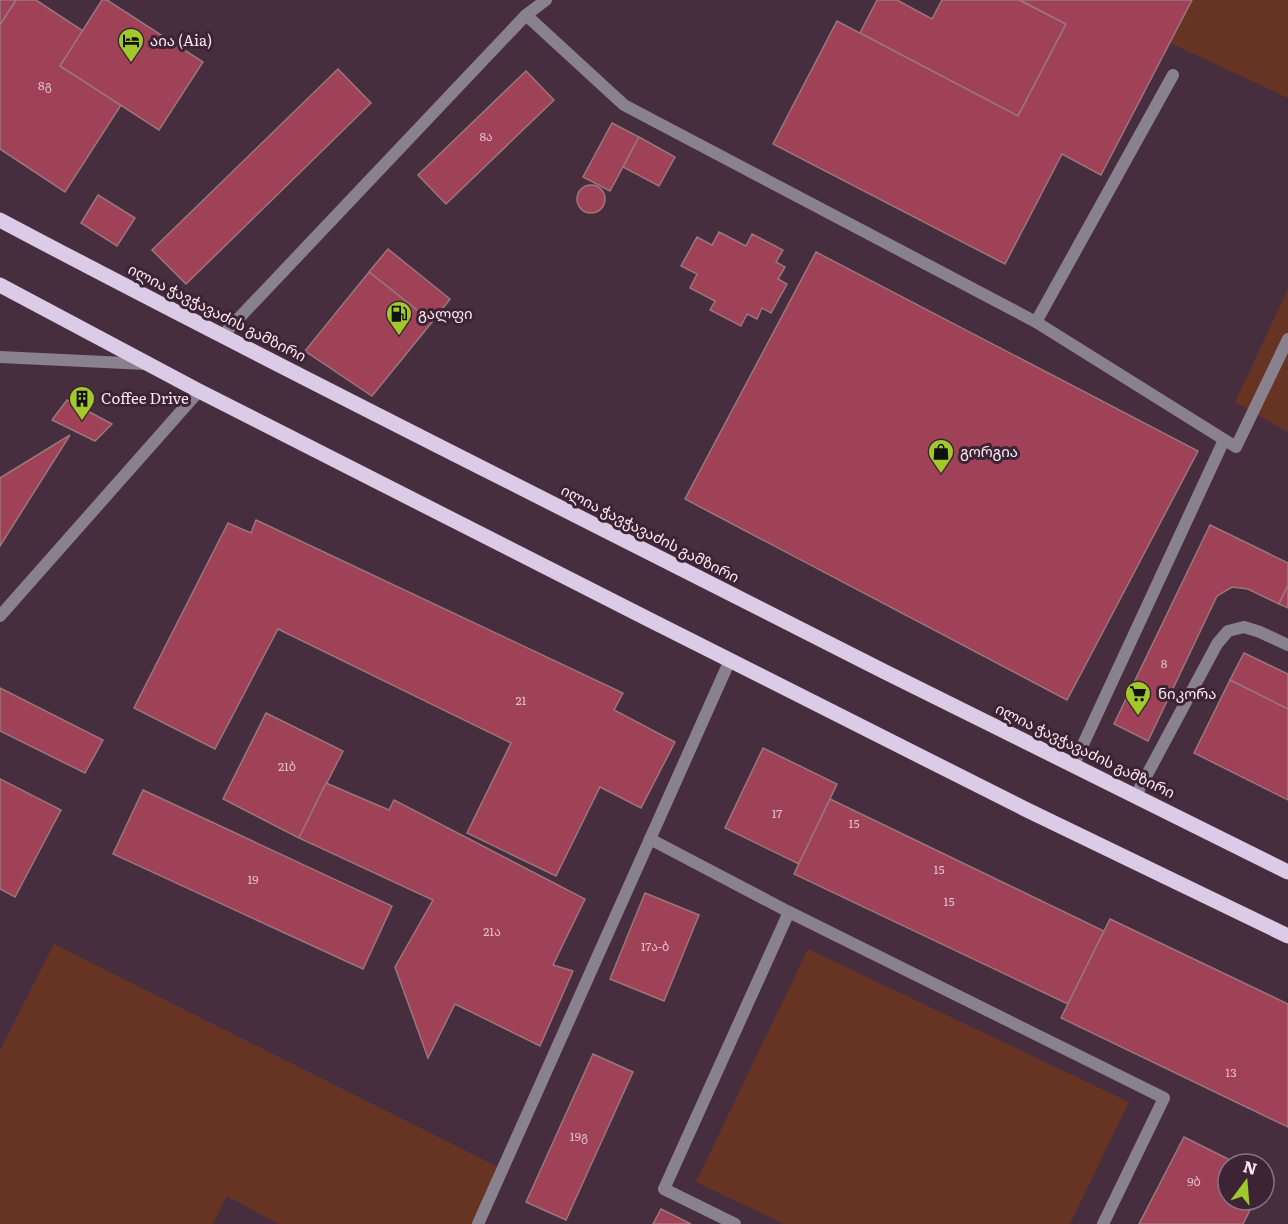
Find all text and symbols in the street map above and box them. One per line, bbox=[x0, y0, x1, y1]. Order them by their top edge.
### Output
hotel icon: აია (Aia) bbox=[116, 26, 146, 64]
place label: აია (Aia) bbox=[150, 28, 212, 51]
house number: 8გ bbox=[38, 76, 52, 94]
house number: 8ა bbox=[479, 127, 493, 145]
street label: ილია ჭავჭავაძის გამზირი bbox=[125, 257, 311, 367]
fuel station icon: გალფი bbox=[384, 299, 414, 337]
place label: გალფი bbox=[418, 301, 473, 324]
building icon: Coffee Drive bbox=[67, 384, 97, 422]
place label: Coffee Drive bbox=[101, 386, 189, 409]
shop icon: გორგია bbox=[926, 437, 956, 475]
place label: გორგია bbox=[960, 439, 1018, 462]
street label: ილია ჭავჭავაძის გამზირი bbox=[558, 478, 744, 588]
house number: 8 bbox=[1161, 654, 1168, 672]
supermarket icon: ნიკორა bbox=[1123, 679, 1153, 717]
place label: ნიკორა bbox=[1158, 681, 1217, 704]
house number: 21 bbox=[516, 691, 527, 709]
street label: ილია ჭავჭავაძის გამზირი bbox=[992, 696, 1179, 803]
house number: 21ბ bbox=[278, 757, 296, 775]
house number: 17 bbox=[772, 804, 782, 822]
house number: 15 bbox=[849, 814, 859, 832]
house number: 15 bbox=[934, 860, 944, 878]
house number: 19 bbox=[247, 870, 259, 888]
house number: 15 bbox=[944, 892, 954, 910]
house number: 21ა bbox=[483, 922, 501, 940]
house number: 17ა-ბ bbox=[641, 937, 669, 955]
house number: 13 bbox=[1225, 1063, 1237, 1081]
house number: 19გ bbox=[570, 1127, 588, 1145]
north arrow bbox=[1216, 1152, 1276, 1212]
text: N bbox=[1241, 1153, 1260, 1180]
house number: 9ბ bbox=[1187, 1172, 1201, 1190]

